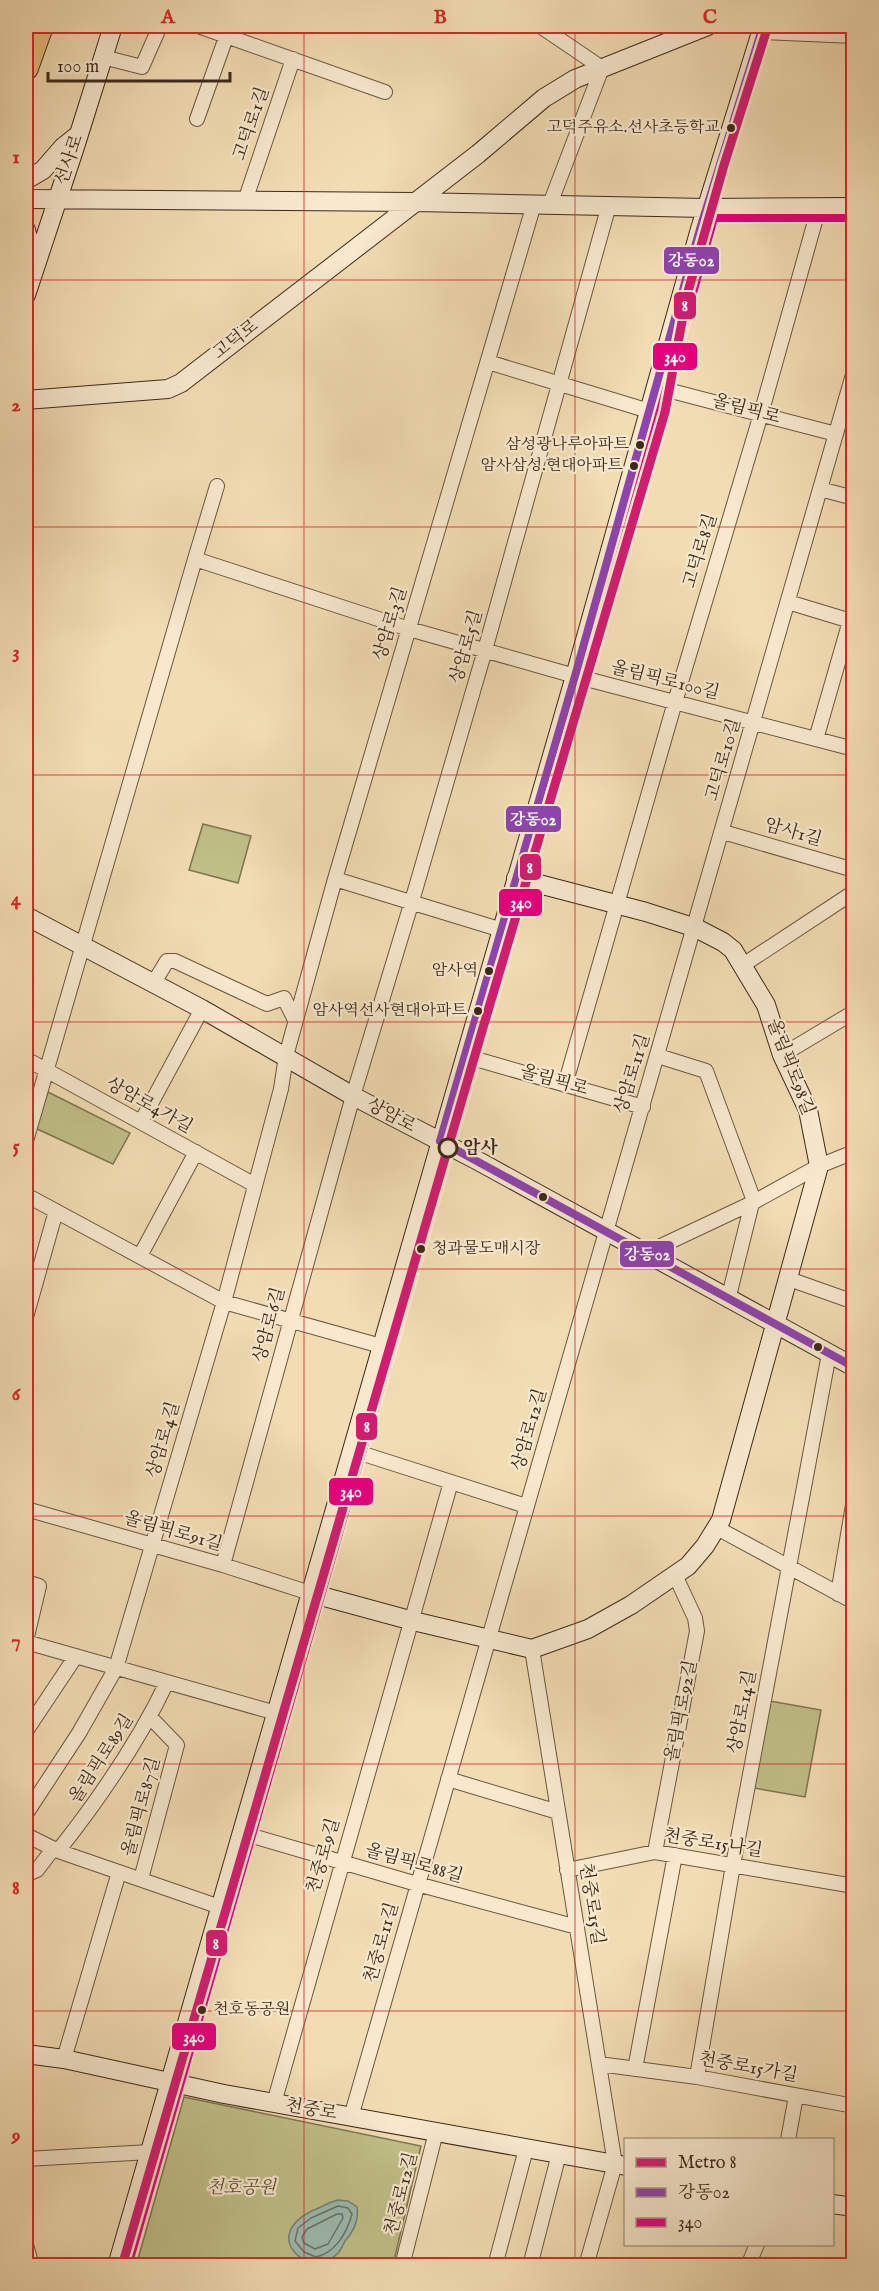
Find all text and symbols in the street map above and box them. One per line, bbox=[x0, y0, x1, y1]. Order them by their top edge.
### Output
text: A bbox=[160, 5, 176, 30]
text: B bbox=[433, 5, 447, 30]
text: C bbox=[703, 5, 717, 30]
scale bar bbox=[48, 45, 230, 83]
text: 100 m bbox=[57, 56, 99, 79]
street label: 고덕로1길 bbox=[229, 84, 275, 164]
place label: 고덕주유소.선사초등학교 bbox=[547, 118, 720, 138]
marker: 고덕주유소.선사초등학교 bbox=[725, 122, 737, 134]
street label: 선사로 bbox=[51, 132, 89, 188]
text: 1 bbox=[12, 145, 20, 170]
line badge: 강동02 bbox=[663, 246, 720, 275]
text: 강동02 bbox=[668, 251, 715, 272]
line badge: 8 bbox=[673, 291, 697, 320]
text: 8 bbox=[682, 297, 688, 317]
street label: 고덕로 bbox=[208, 315, 264, 365]
line badge: 340 bbox=[652, 342, 698, 371]
text: 340 bbox=[664, 348, 686, 368]
street label: 올림픽로 bbox=[709, 390, 783, 430]
text: 2 bbox=[11, 393, 21, 418]
place label: 삼성광나루아파트 bbox=[505, 435, 630, 455]
marker: 삼성광나루아파트 bbox=[634, 439, 646, 451]
place label: 암사삼성.현대아파트 bbox=[480, 456, 624, 476]
marker: 암사삼성.현대아파트 bbox=[628, 460, 640, 472]
street label: 고덕로8길 bbox=[679, 511, 723, 591]
street label: 상암로3길 bbox=[369, 584, 413, 664]
street label: 상암로5길 bbox=[445, 607, 489, 687]
text: 3 bbox=[12, 640, 20, 665]
street label: 올림픽로100길 bbox=[608, 656, 722, 706]
street label: 고덕로10길 bbox=[701, 716, 747, 804]
line badge: 강동02 bbox=[505, 805, 562, 833]
text: 강동02 bbox=[510, 810, 557, 831]
street label: 암사1길 bbox=[762, 814, 824, 852]
line badge: 8 bbox=[519, 853, 542, 881]
text: 8 bbox=[527, 859, 533, 879]
text: 4 bbox=[11, 887, 22, 912]
line badge: 340 bbox=[498, 888, 543, 917]
text: 340 bbox=[510, 894, 532, 914]
place label: 암사역 bbox=[432, 961, 478, 981]
marker: 암사역 bbox=[483, 965, 495, 977]
place label: 암사역선사현대아파트 bbox=[312, 1001, 468, 1021]
marker: 암사역선사현대아파트 bbox=[472, 1005, 484, 1017]
street label: 올림픽로98길 bbox=[761, 1015, 819, 1119]
street label: 상암로11길 bbox=[610, 1031, 656, 1117]
street label: 올림픽로 bbox=[517, 1060, 591, 1102]
street label: 상암로4가길 bbox=[102, 1073, 196, 1139]
street label: 상암로 bbox=[363, 1094, 419, 1138]
text: 5 bbox=[12, 1134, 20, 1159]
place label: 암사 bbox=[463, 1137, 498, 1160]
marker: 암사 bbox=[438, 1138, 458, 1158]
unlabelled marker bbox=[537, 1191, 549, 1203]
place label: 청과물도매시장 bbox=[432, 1239, 541, 1259]
line badge: 강동02 bbox=[619, 1240, 675, 1268]
marker: 청과물도매시장 bbox=[415, 1243, 427, 1255]
text: 강동02 bbox=[624, 1245, 671, 1266]
street label: 상암로6길 bbox=[249, 1285, 291, 1365]
unlabelled marker bbox=[812, 1341, 824, 1353]
text: 6 bbox=[12, 1382, 22, 1407]
street label: 상암로12길 bbox=[507, 1386, 553, 1474]
street label: 상암로4길 bbox=[142, 1399, 186, 1481]
line badge: 8 bbox=[355, 1412, 378, 1441]
text: 8 bbox=[364, 1418, 370, 1438]
line badge: 340 bbox=[328, 1477, 374, 1506]
text: 340 bbox=[340, 1483, 362, 1503]
street label: 올림픽로91길 bbox=[121, 1507, 225, 1557]
text: 7 bbox=[11, 1629, 21, 1654]
street label: 올림픽로92길 bbox=[661, 1658, 703, 1764]
street label: 상암로14길 bbox=[724, 1668, 762, 1756]
street label: 올림픽로89길 bbox=[65, 1710, 139, 1808]
street label: 올림픽로87길 bbox=[118, 1755, 166, 1859]
street label: 천중로9길 bbox=[302, 1816, 346, 1896]
street label: 천중로15나길 bbox=[662, 1825, 764, 1863]
street label: 올림픽로88길 bbox=[362, 1839, 466, 1889]
street label: 천중로15길 bbox=[573, 1861, 609, 1947]
text: 8 bbox=[12, 1876, 20, 1901]
street label: 천중로11길 bbox=[360, 1900, 404, 1986]
line badge: 8 bbox=[205, 1929, 228, 1957]
text: 8 bbox=[213, 1935, 219, 1955]
place label: 천호동공원 bbox=[213, 2000, 290, 2020]
marker: 천호동공원 bbox=[196, 2004, 208, 2016]
line badge: 340 bbox=[171, 2022, 217, 2051]
text: 340 bbox=[183, 2028, 205, 2048]
street label: 천중로15가길 bbox=[697, 2048, 799, 2088]
street label: 천중로 bbox=[283, 2094, 339, 2126]
text: 9 bbox=[11, 2123, 21, 2148]
legend bbox=[624, 2138, 834, 2246]
street label: 천중로12길 bbox=[381, 2150, 423, 2238]
text: Metro 8 bbox=[678, 2152, 737, 2175]
park label: 천호공원 bbox=[206, 2177, 277, 2200]
text: 강동02 bbox=[678, 2182, 730, 2205]
text: 340 bbox=[678, 2212, 702, 2235]

